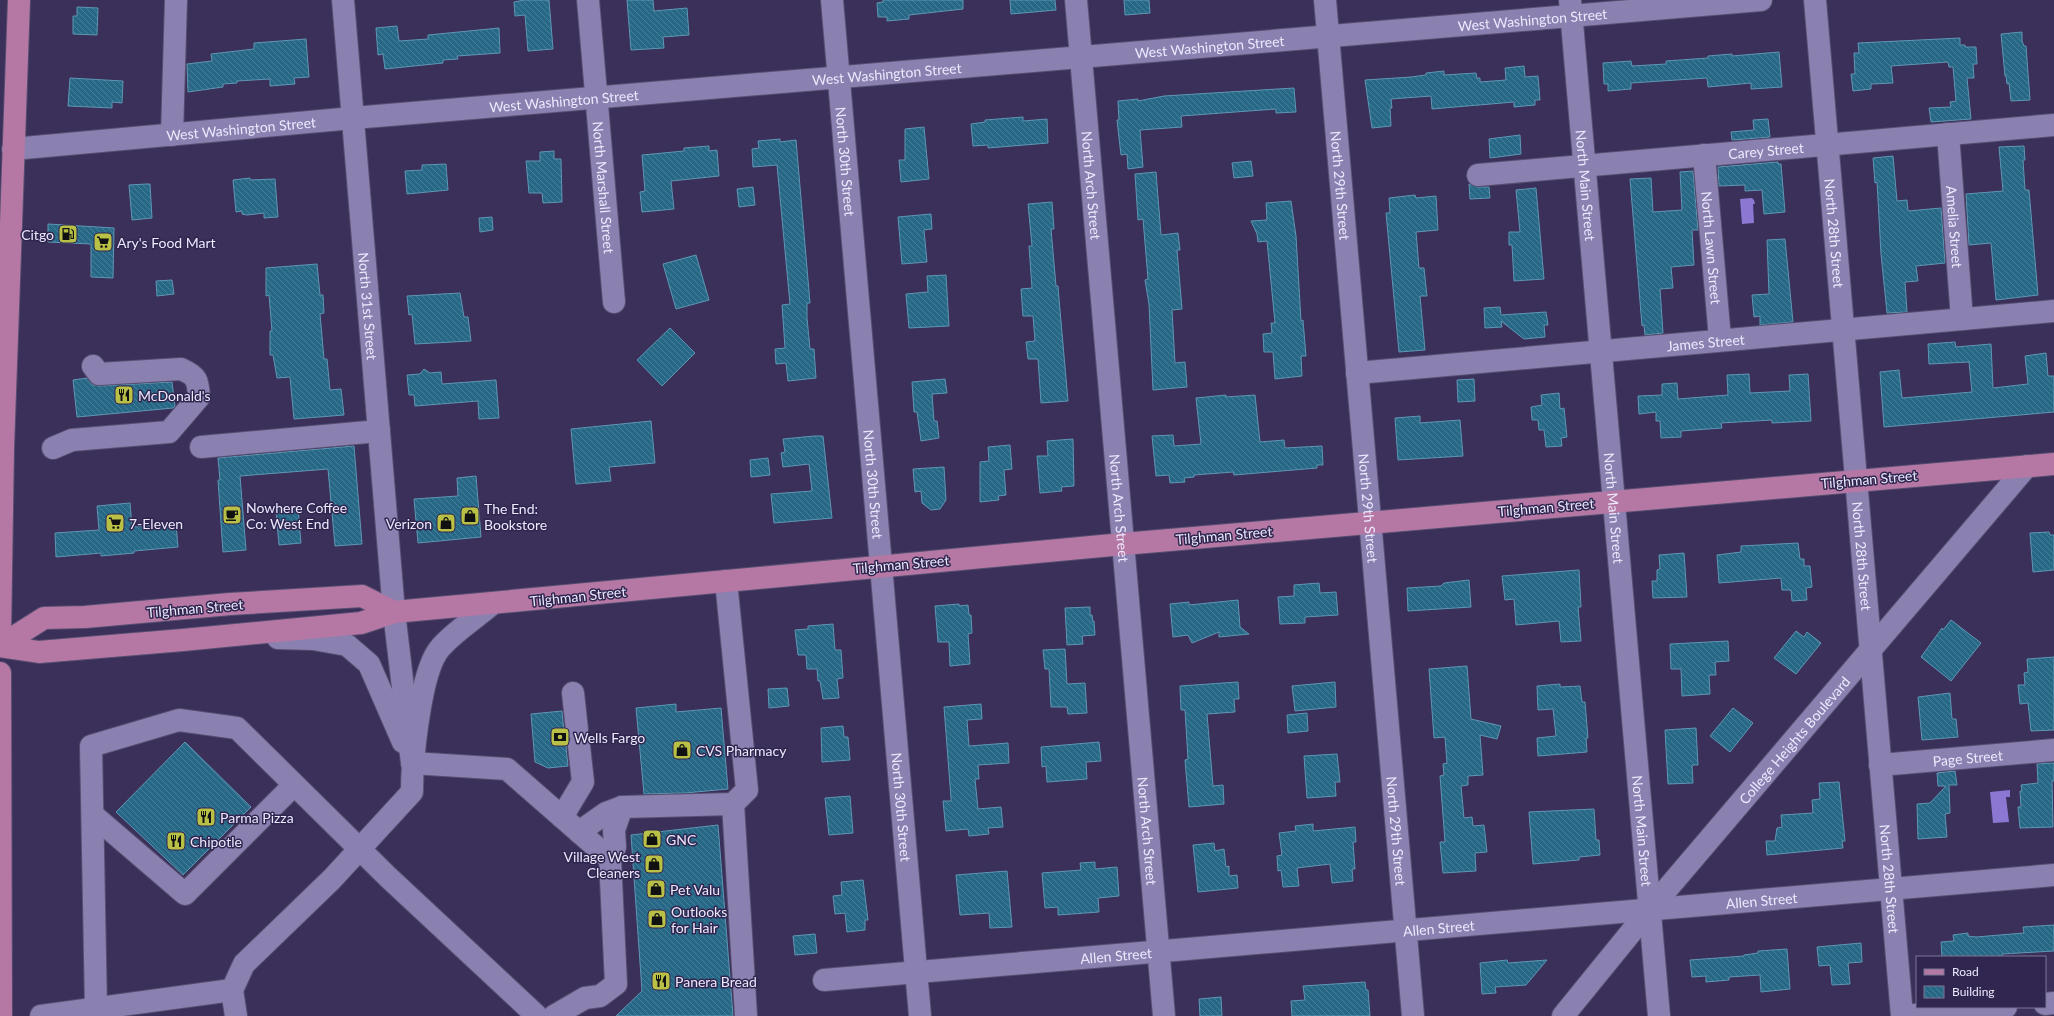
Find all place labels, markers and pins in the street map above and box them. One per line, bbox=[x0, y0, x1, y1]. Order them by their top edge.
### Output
fuel station icon: Citgo bbox=[57, 223, 79, 245]
place label: Citgo bbox=[21, 226, 54, 243]
supermarket icon: Ary's Food Mart bbox=[92, 231, 114, 253]
place label: Ary's Food Mart bbox=[117, 234, 216, 251]
restaurant icon: McDonald's bbox=[113, 384, 135, 406]
place label: McDonald's bbox=[138, 387, 211, 404]
place label: Nowhere Coffee Co: West End bbox=[246, 499, 347, 532]
place label: The End: Bookstore bbox=[484, 500, 547, 533]
cafe icon: Nowhere Coffee Co: West End bbox=[221, 504, 243, 526]
shop icon: The End: Bookstore bbox=[459, 505, 481, 527]
supermarket icon: 7-Eleven bbox=[104, 512, 126, 534]
shop icon: Verizon bbox=[435, 512, 457, 534]
place label: 7-Eleven bbox=[129, 515, 183, 532]
place label: Verizon bbox=[386, 515, 432, 532]
bank icon: Wells Fargo bbox=[549, 726, 571, 748]
place label: Wells Fargo bbox=[574, 729, 645, 746]
shop icon: CVS Pharmacy bbox=[671, 739, 693, 761]
place label: CVS Pharmacy bbox=[696, 742, 787, 759]
restaurant icon: Parma Pizza bbox=[195, 806, 217, 828]
place label: Parma Pizza bbox=[220, 809, 294, 826]
shop icon: GNC bbox=[641, 828, 663, 850]
restaurant icon: Chipotle bbox=[165, 830, 187, 852]
place label: GNC bbox=[666, 831, 697, 848]
place label: Chipotle bbox=[190, 833, 242, 850]
place label: Village West Cleaners bbox=[563, 848, 640, 881]
shop icon: Village West Cleaners bbox=[643, 853, 665, 875]
shop icon: Pet Valu bbox=[645, 878, 667, 900]
place label: Pet Valu bbox=[670, 881, 720, 898]
place label: Outlooks for Hair bbox=[671, 903, 727, 936]
shop icon: Outlooks for Hair bbox=[646, 908, 668, 930]
restaurant icon: Panera Bread bbox=[650, 970, 672, 992]
place label: Panera Bread bbox=[675, 973, 757, 990]

